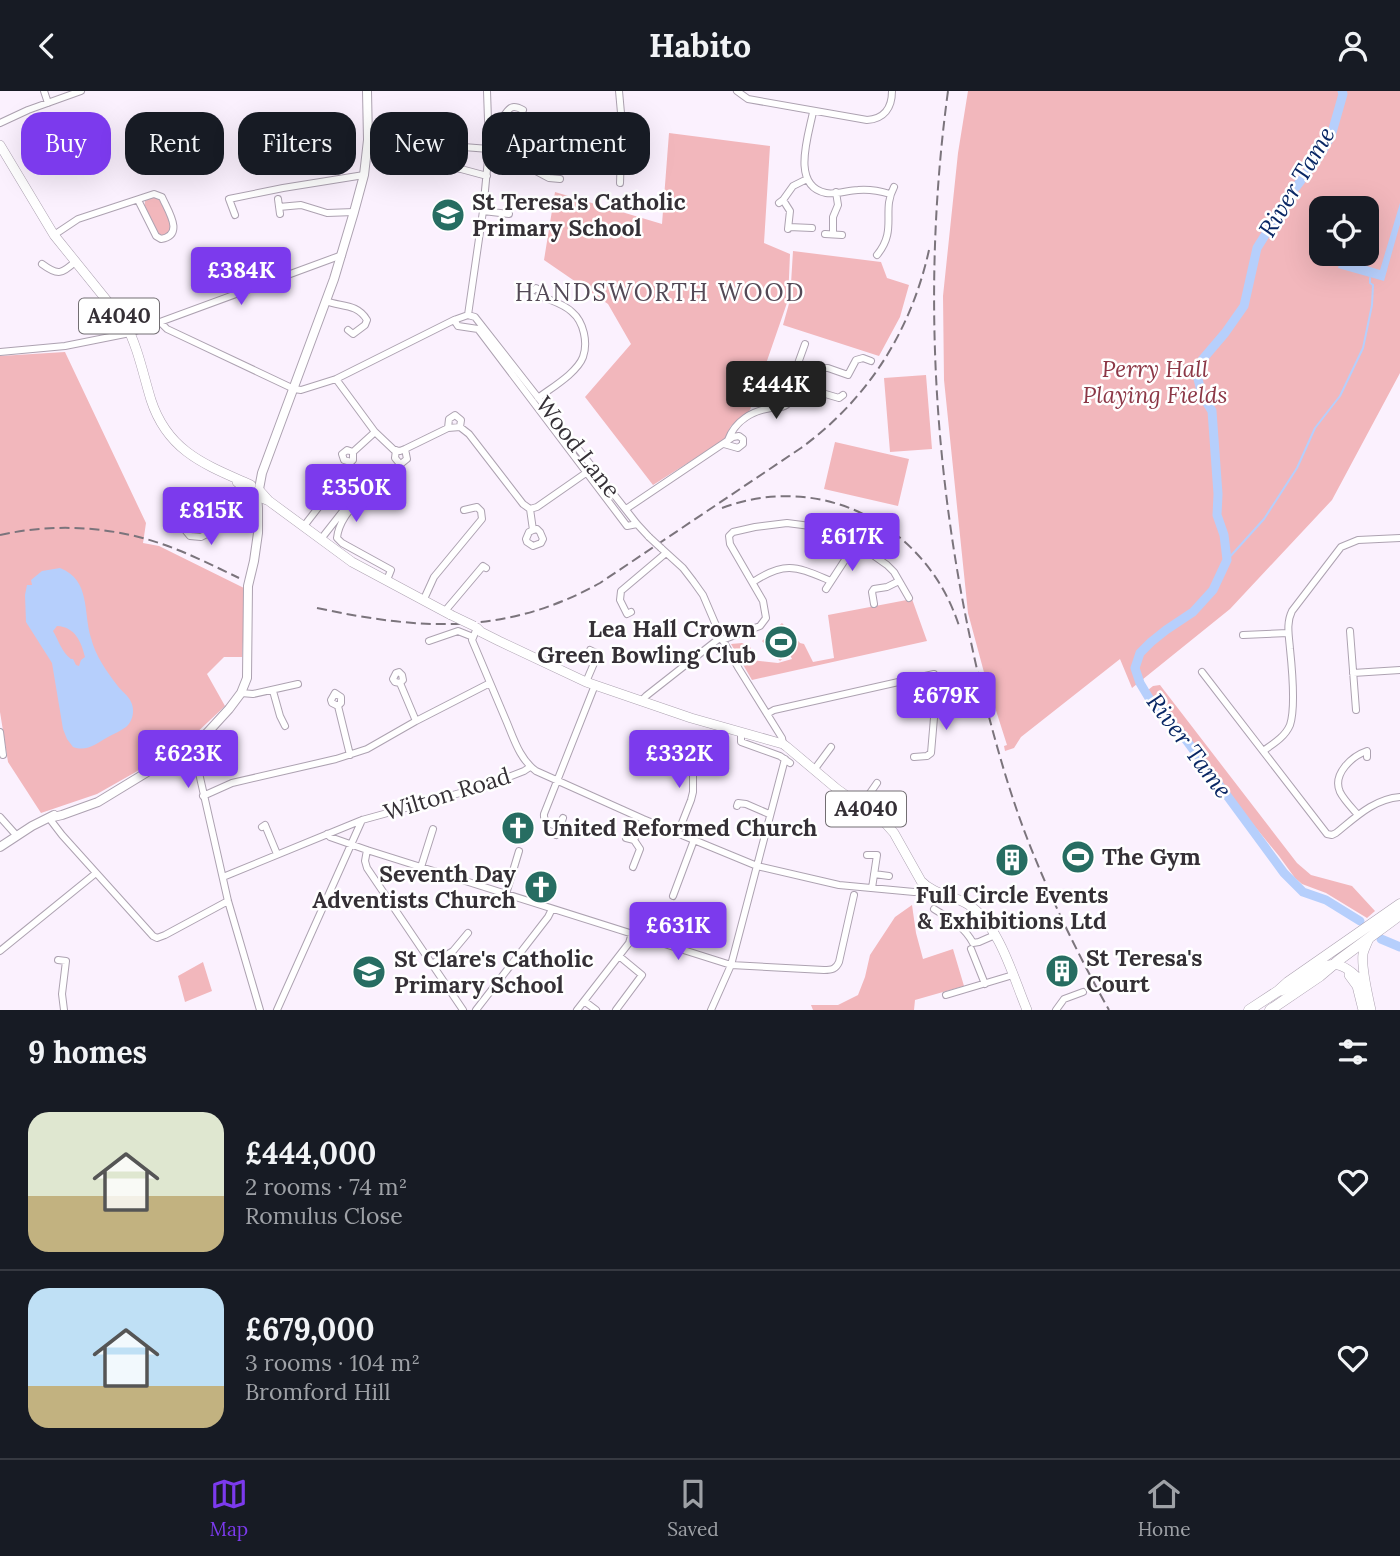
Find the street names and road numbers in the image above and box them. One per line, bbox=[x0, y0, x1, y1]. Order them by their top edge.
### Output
road number: A4040 bbox=[79, 299, 159, 334]
street label: Wood Lane bbox=[530, 390, 627, 503]
street label: Wilton Road bbox=[380, 760, 514, 827]
road number: A4040 bbox=[826, 791, 906, 827]

